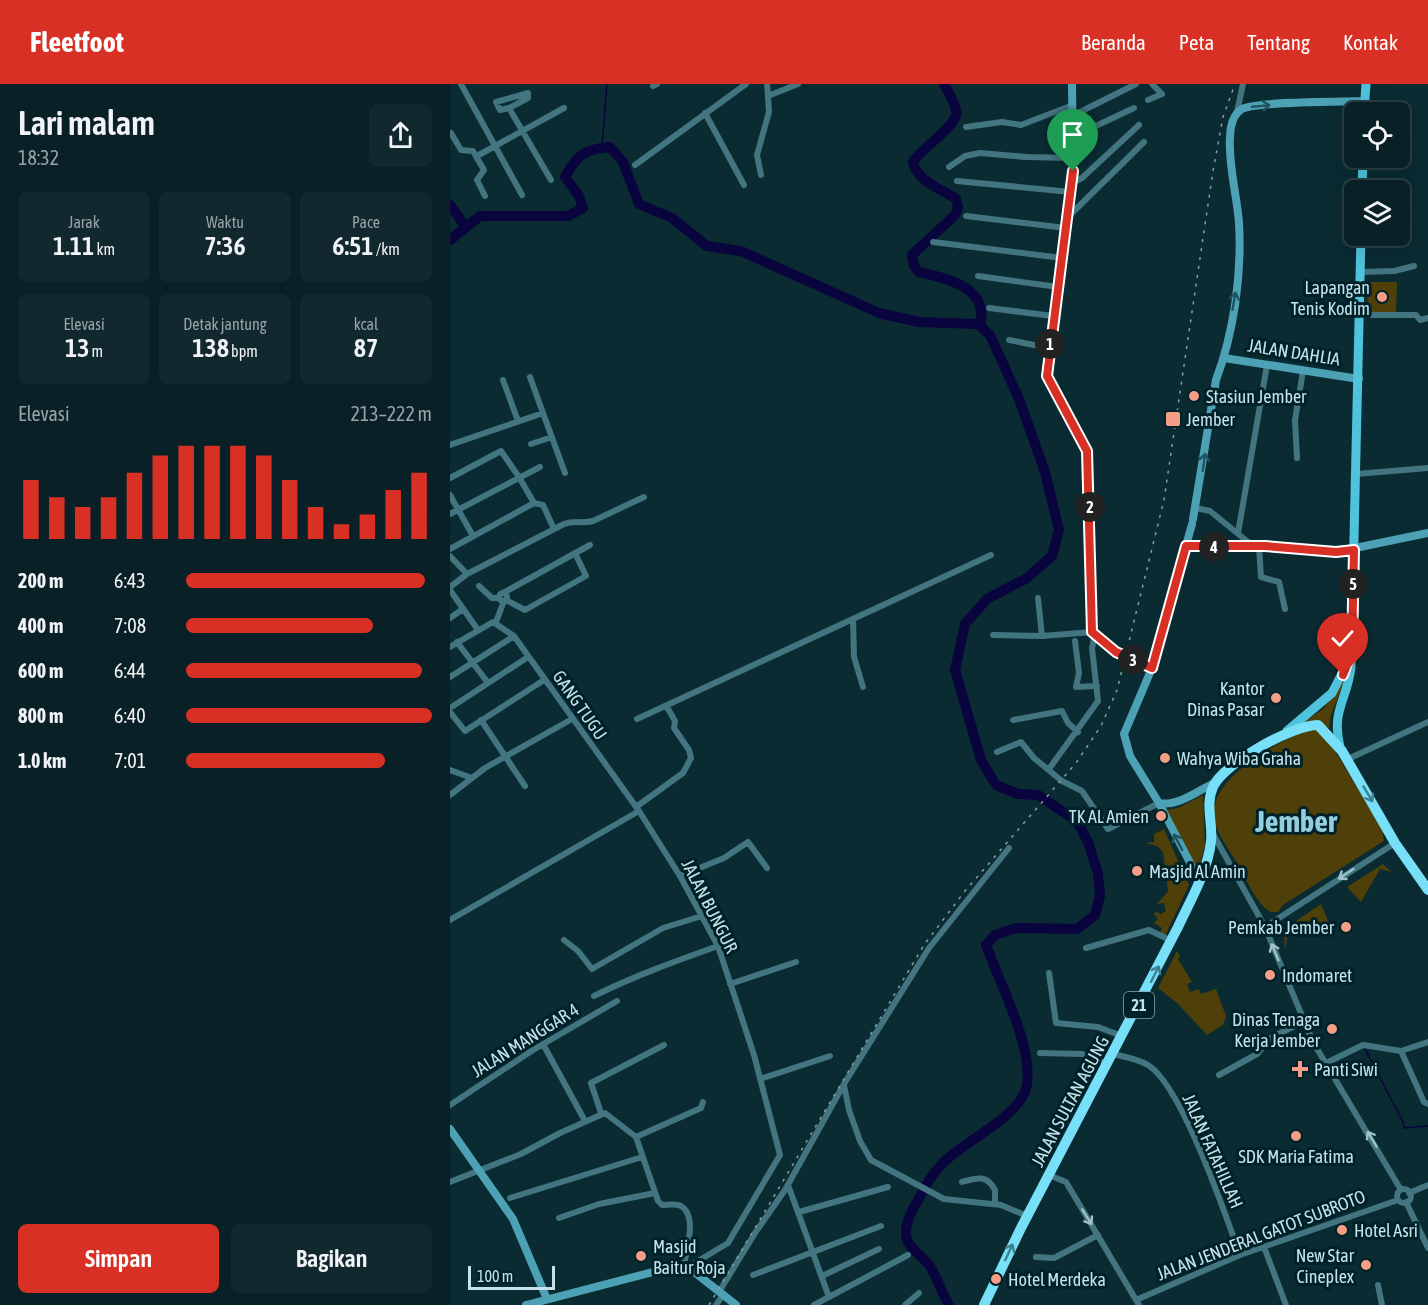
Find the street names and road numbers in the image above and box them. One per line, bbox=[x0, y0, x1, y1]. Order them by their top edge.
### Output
street label: JALAN DAHLIA bbox=[1246, 334, 1342, 370]
street label: GANG TUGU bbox=[549, 666, 611, 744]
street label: JALAN BUNGUR bbox=[677, 856, 743, 956]
road number: 21 bbox=[1124, 992, 1154, 1018]
street label: JALAN MANGGAR 4 bbox=[467, 999, 583, 1081]
street label: JALAN SULTAN AGUNG bbox=[1027, 1032, 1113, 1170]
street label: JALAN FATAHILLAH bbox=[1178, 1091, 1248, 1211]
street label: JALAN JENDERAL GATOT SUBROTO bbox=[1154, 1185, 1368, 1285]

